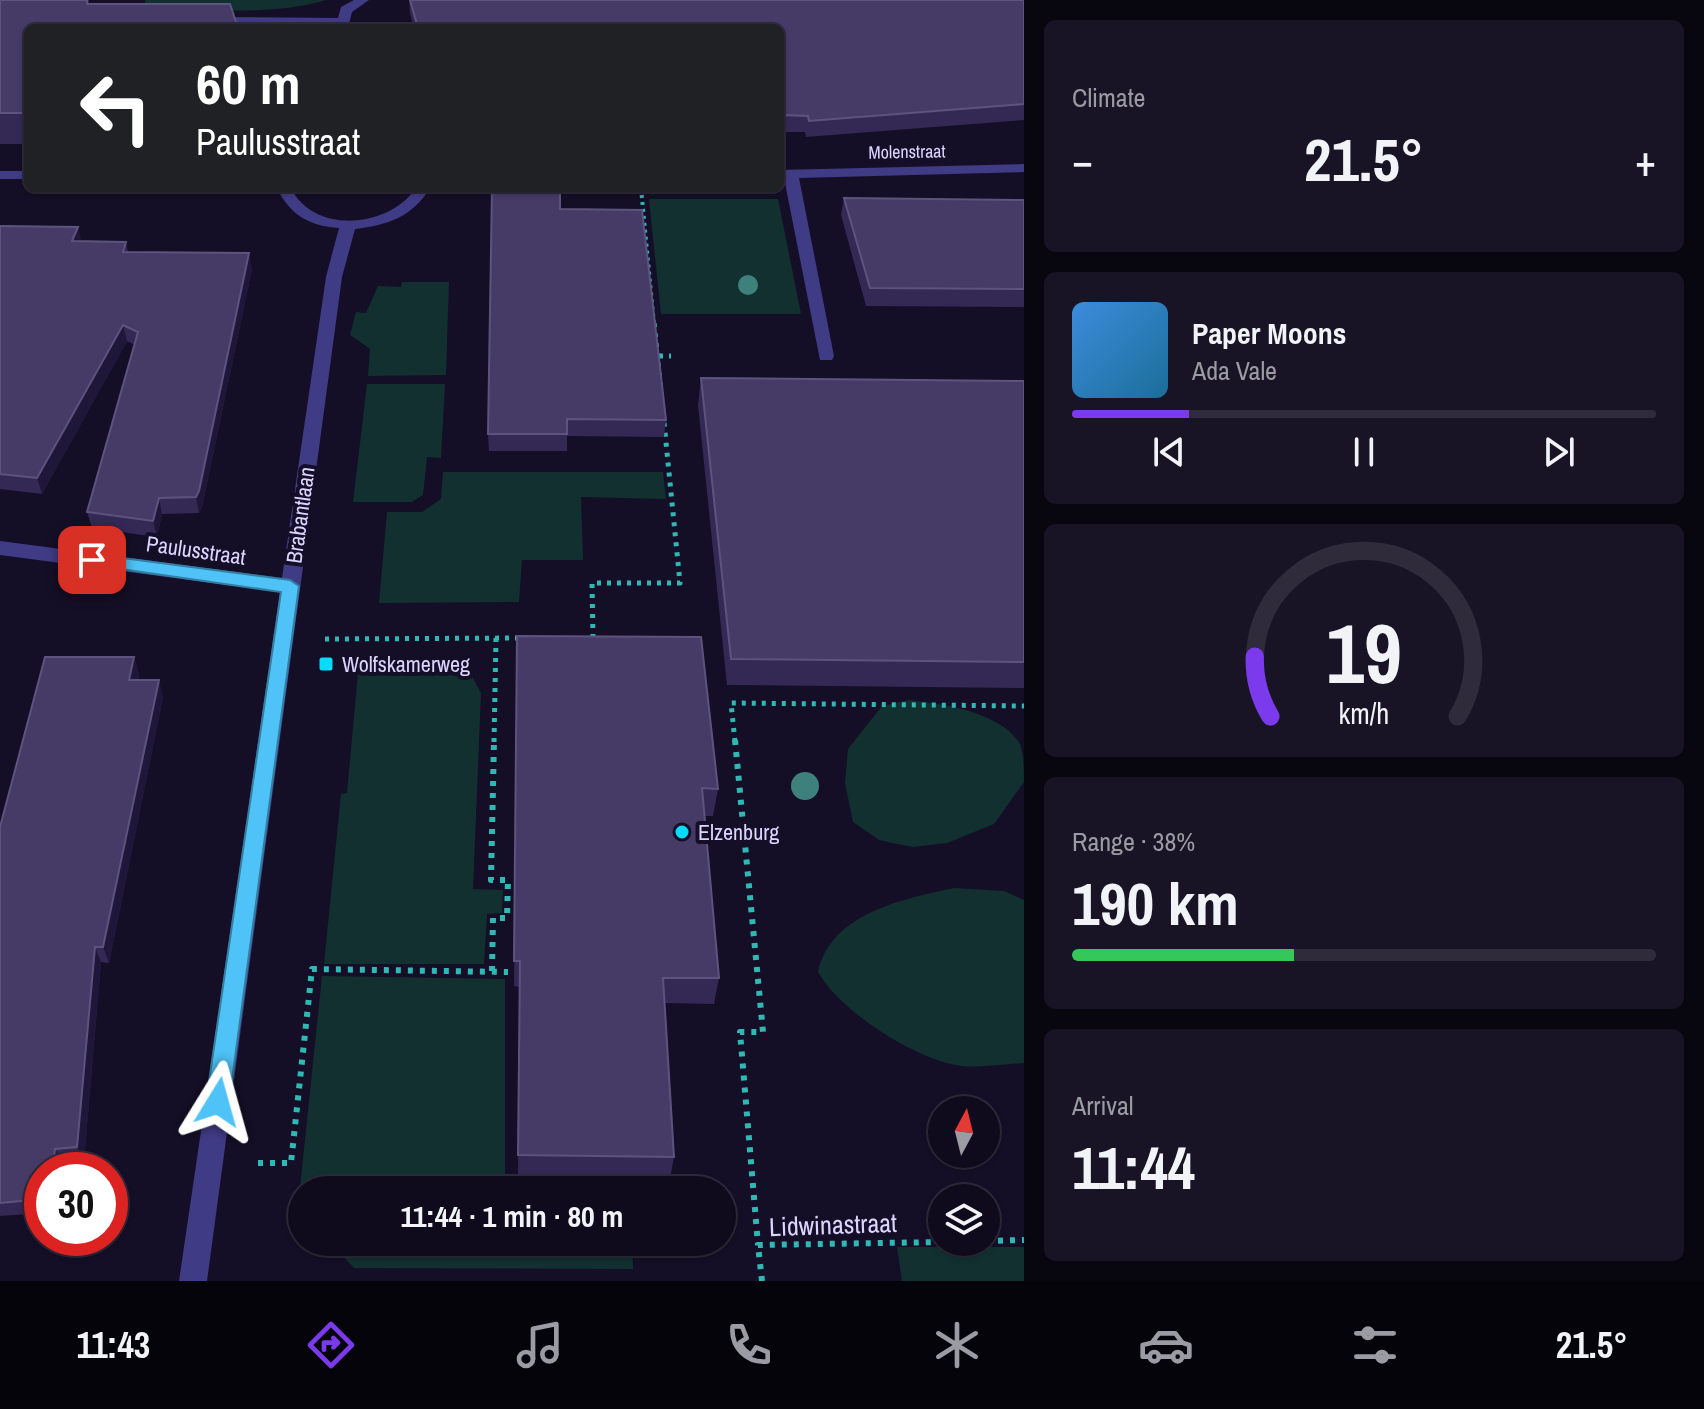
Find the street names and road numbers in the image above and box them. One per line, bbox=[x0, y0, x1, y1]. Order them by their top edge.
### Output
street label: Molenstraat bbox=[868, 138, 946, 165]
street label: Brabantlaan bbox=[278, 465, 322, 565]
street label: Paulusstraat bbox=[144, 528, 248, 572]
street label: Lidwinastraat bbox=[768, 1205, 898, 1244]

